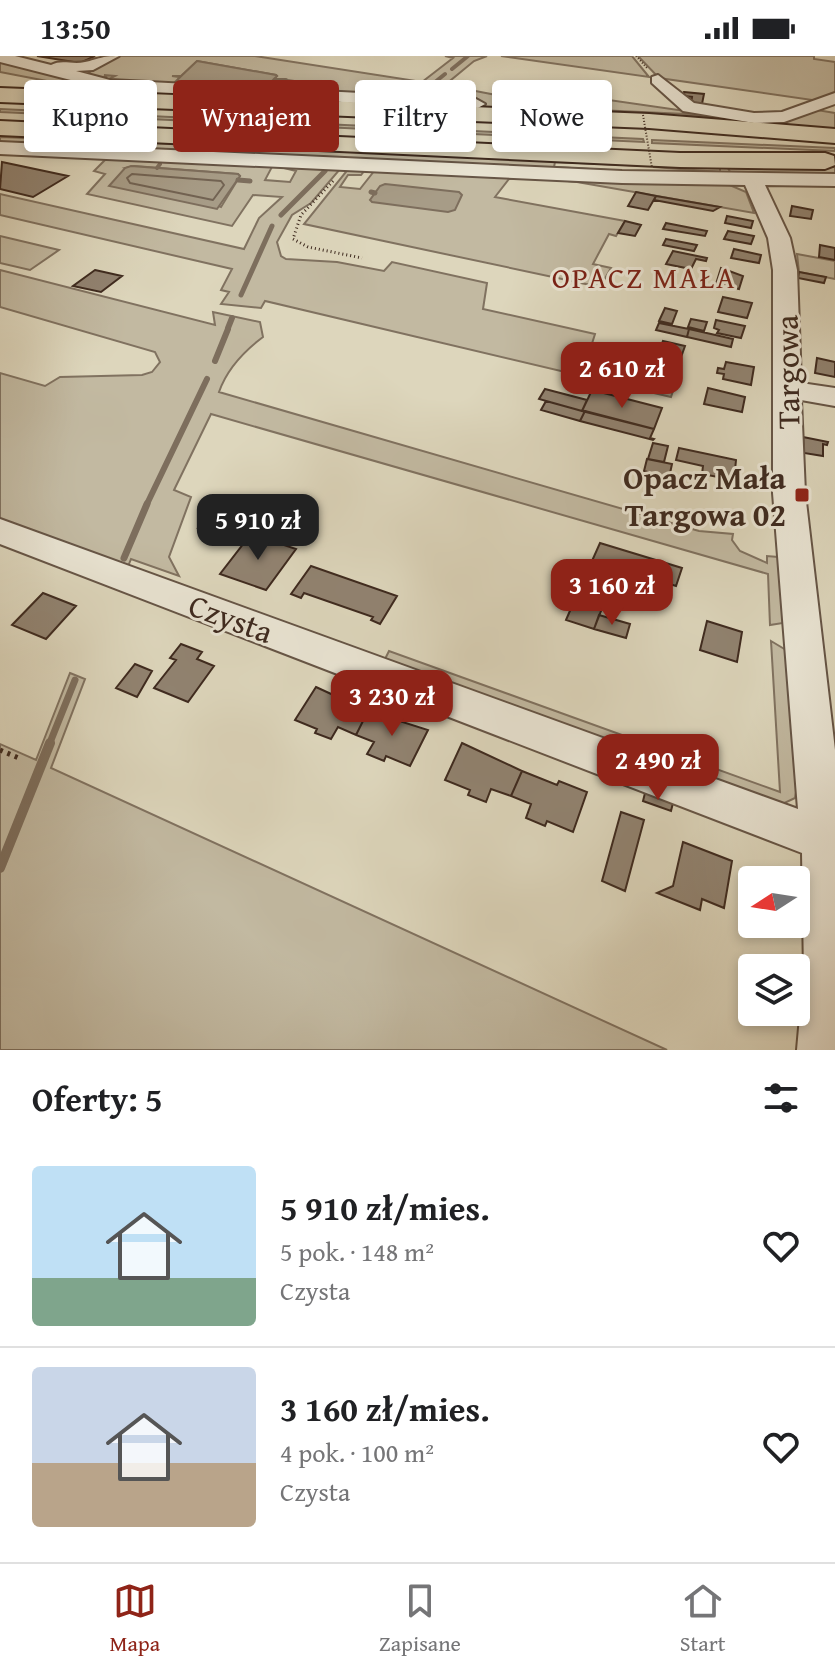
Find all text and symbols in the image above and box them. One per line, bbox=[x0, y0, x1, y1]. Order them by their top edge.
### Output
text: 13:50 bbox=[40, 6, 111, 50]
chip: Kupno bbox=[24, 80, 157, 152]
chip: Wynajem bbox=[173, 80, 339, 152]
chip: Filtry bbox=[355, 80, 476, 152]
chip: Nowe bbox=[492, 80, 612, 152]
district label: OPACZ MAŁA bbox=[552, 255, 736, 299]
street label: Targowa bbox=[763, 315, 811, 429]
pin: 2 610 zł bbox=[539, 342, 705, 410]
text: 2 610 zł bbox=[579, 348, 665, 387]
place label: Opacz Mała Targowa 02 bbox=[623, 454, 787, 538]
marker: Opacz Mała Targowa 02 bbox=[793, 486, 811, 504]
pin: 5 910 zł bbox=[175, 494, 341, 562]
text: 5 910 zł bbox=[215, 500, 301, 539]
pin: 3 160 zł bbox=[529, 559, 695, 627]
text: 3 160 zł bbox=[569, 565, 655, 604]
street label: Czysta bbox=[182, 581, 280, 655]
pin: 3 230 zł bbox=[309, 670, 475, 738]
text: 3 230 zł bbox=[349, 676, 435, 715]
pin: 2 490 zł bbox=[575, 734, 741, 802]
text: 2 490 zł bbox=[615, 740, 701, 779]
north arrow bbox=[738, 866, 810, 938]
map controls bbox=[738, 866, 810, 1026]
button: layers bbox=[738, 954, 810, 1026]
text: Oferty: 5 bbox=[32, 1074, 163, 1123]
icon: filters bbox=[759, 1076, 803, 1120]
text: 5 910 zł/mies. bbox=[280, 1183, 490, 1232]
icon: home bbox=[96, 1198, 192, 1294]
icon: heart bbox=[759, 1224, 803, 1268]
text: 5 pok. · 148 m² bbox=[280, 1232, 434, 1271]
text: Czysta bbox=[280, 1271, 350, 1310]
text: 3 160 zł/mies. bbox=[280, 1384, 490, 1433]
icon: home bbox=[96, 1399, 192, 1495]
icon: heart bbox=[759, 1425, 803, 1469]
text: 4 pok. · 100 m² bbox=[280, 1433, 434, 1472]
text: Czysta bbox=[280, 1472, 350, 1511]
tab: Mapa bbox=[109, 1579, 160, 1659]
tab: Zapisane bbox=[379, 1579, 461, 1659]
tab: Start bbox=[680, 1579, 726, 1659]

